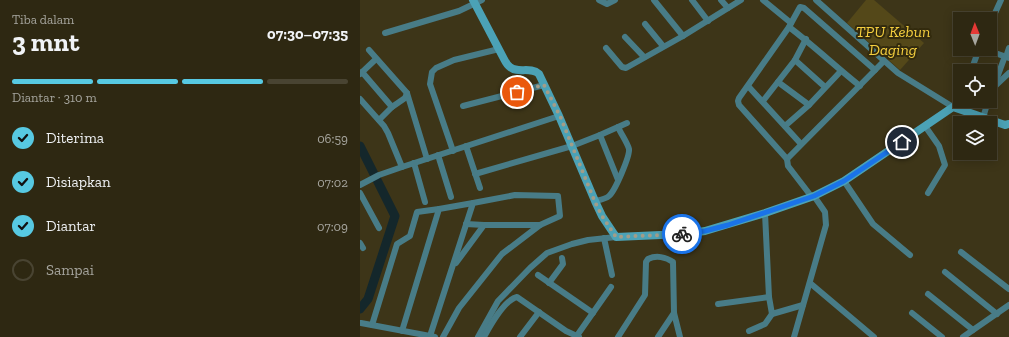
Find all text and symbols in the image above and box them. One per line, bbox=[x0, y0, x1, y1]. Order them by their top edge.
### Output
text: Tiba dalam bbox=[12, 12, 74, 27]
north arrow bbox=[953, 12, 997, 56]
map controls bbox=[953, 12, 997, 160]
park label: TPU Kebun Daging bbox=[856, 22, 930, 59]
text: 07:30–07:35 bbox=[267, 25, 348, 43]
text: 3 mnt bbox=[12, 26, 79, 58]
button: locate bbox=[953, 64, 997, 108]
pin bbox=[500, 75, 534, 109]
icon: bag bbox=[506, 81, 528, 103]
text: Diantar · 310 m bbox=[12, 90, 97, 105]
button: layers bbox=[953, 116, 997, 160]
pin bbox=[885, 125, 919, 159]
icon: check bbox=[12, 127, 34, 149]
text: Diterima bbox=[46, 129, 104, 147]
text: 06:59 bbox=[317, 131, 348, 146]
icon: home bbox=[891, 131, 913, 153]
icon: check bbox=[12, 171, 34, 193]
text: Disiapkan bbox=[46, 173, 111, 191]
text: 07:02 bbox=[317, 175, 348, 190]
courier bbox=[662, 214, 702, 254]
icon: check bbox=[12, 215, 34, 237]
text: Diantar bbox=[46, 217, 96, 235]
text: 07:09 bbox=[317, 219, 348, 234]
icon: bike bbox=[671, 223, 693, 245]
text: Sampai bbox=[46, 261, 94, 279]

